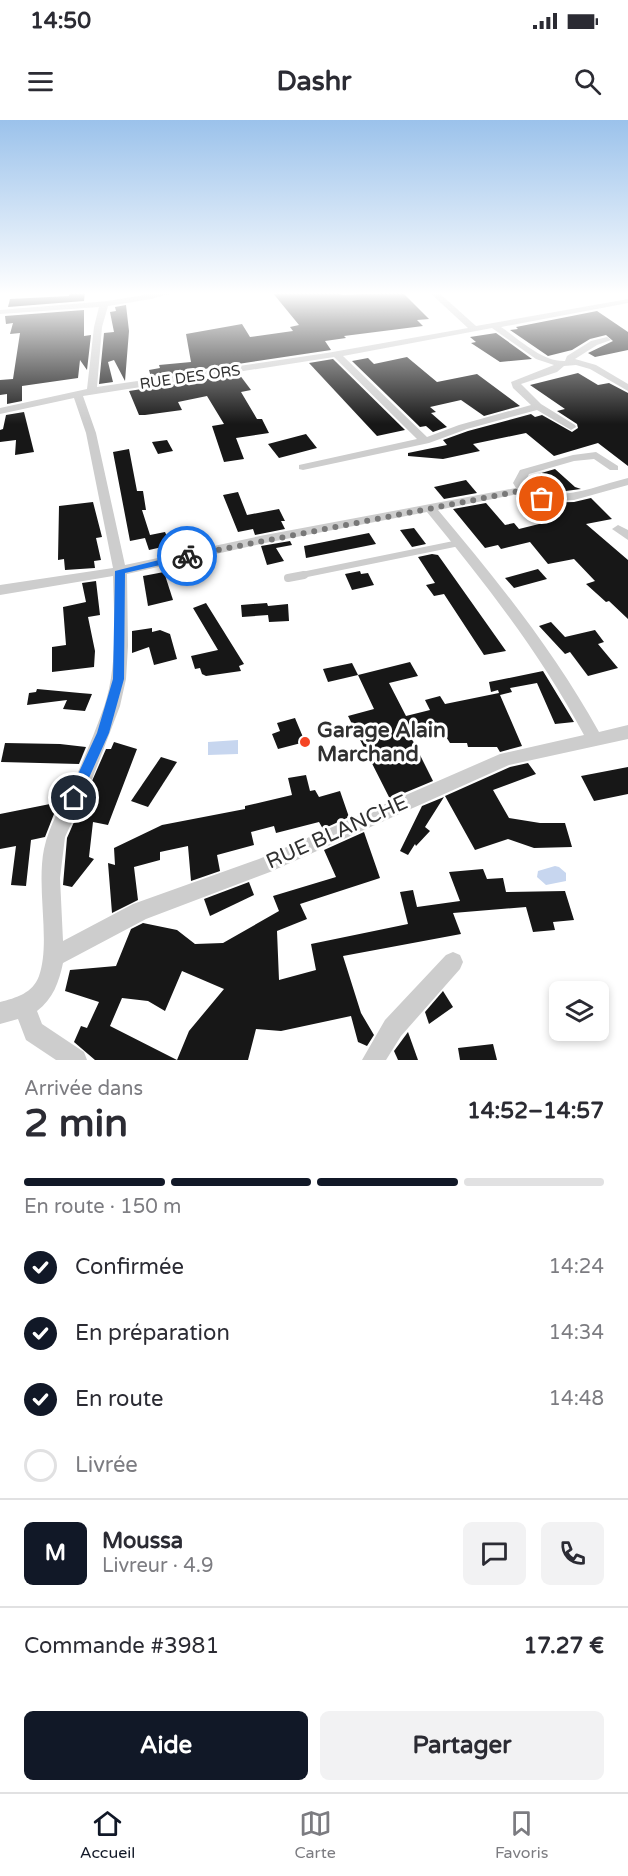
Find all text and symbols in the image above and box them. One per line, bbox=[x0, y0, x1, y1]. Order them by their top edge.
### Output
text: 14:50 bbox=[30, 8, 91, 34]
icon: menu bbox=[24, 65, 57, 98]
text: Dashr bbox=[277, 65, 351, 98]
icon: search bbox=[571, 65, 604, 98]
street label: RUE DES ORS bbox=[138, 361, 242, 393]
pin bbox=[516, 473, 567, 524]
icon: bag bbox=[525, 482, 558, 515]
courier bbox=[157, 526, 217, 586]
icon: bike bbox=[171, 540, 204, 573]
place label: Garage Alain Marchand bbox=[317, 718, 446, 767]
marker: Garage Alain Marchand bbox=[298, 735, 312, 749]
pin bbox=[48, 772, 99, 823]
icon: home bbox=[57, 781, 90, 814]
street label: RUE BLANCHE bbox=[262, 790, 412, 874]
map controls bbox=[549, 981, 609, 1041]
button: layers bbox=[549, 981, 609, 1041]
text: Arrivée dans bbox=[24, 1077, 143, 1101]
text: 14:52–14:57 bbox=[467, 1098, 604, 1124]
text: 2 min bbox=[24, 1100, 128, 1147]
text: En route · 150 m bbox=[24, 1195, 181, 1219]
icon: check bbox=[24, 1251, 57, 1284]
text: Confirmée bbox=[75, 1254, 184, 1280]
text: 14:24 bbox=[549, 1255, 604, 1279]
icon: check bbox=[24, 1317, 57, 1350]
text: En préparation bbox=[75, 1320, 230, 1346]
text: 14:34 bbox=[549, 1321, 604, 1345]
icon: check bbox=[24, 1383, 57, 1416]
text: En route bbox=[75, 1386, 164, 1412]
text: 14:48 bbox=[549, 1387, 604, 1411]
text: Livrée bbox=[75, 1452, 138, 1478]
button: chat bbox=[463, 1522, 526, 1585]
button: phone bbox=[541, 1522, 604, 1585]
text: Moussa bbox=[102, 1528, 183, 1554]
text: M bbox=[45, 1540, 66, 1566]
text: Livreur · 4.9 bbox=[102, 1554, 214, 1578]
text: Commande #3981 bbox=[24, 1633, 219, 1659]
text: 17.27 € bbox=[523, 1633, 604, 1659]
button: Aide bbox=[24, 1711, 308, 1780]
button: Partager bbox=[320, 1711, 604, 1780]
tab: Accueil bbox=[80, 1807, 135, 1863]
tab: Carte bbox=[294, 1807, 336, 1863]
tab: Favoris bbox=[495, 1807, 548, 1863]

